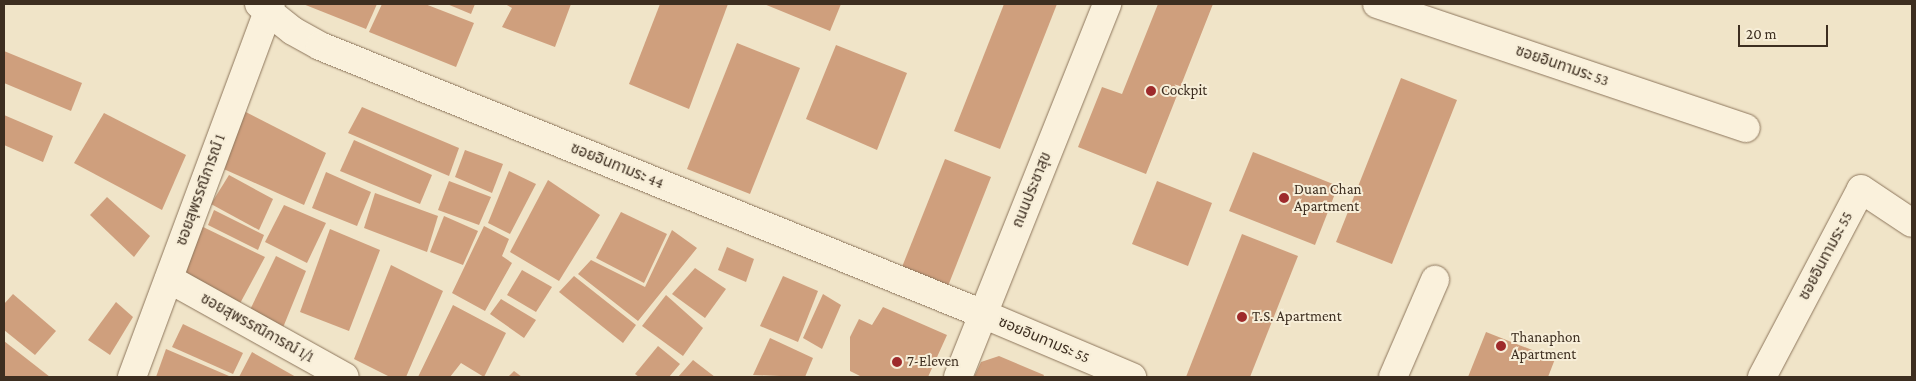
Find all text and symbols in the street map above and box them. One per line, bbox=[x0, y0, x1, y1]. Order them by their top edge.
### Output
scale bar bbox=[1741, 15, 1831, 47]
text: 20 m bbox=[1746, 26, 1777, 42]
street label: ซอยอินทามระ 53 bbox=[1513, 42, 1611, 90]
place label: Cockpit bbox=[1161, 82, 1207, 100]
marker: Cockpit bbox=[1145, 85, 1157, 97]
street label: ซอยสุพรรณิการณ์ 1 bbox=[173, 132, 229, 248]
street label: ซอยอินทามระ 44 bbox=[568, 139, 666, 193]
street label: ถนนประชาสุข bbox=[1009, 150, 1055, 230]
place label: Duan Chan Apartment bbox=[1294, 180, 1362, 215]
marker: Duan Chan Apartment bbox=[1278, 192, 1290, 204]
street label: ซอยอินทามระ 55 bbox=[1795, 209, 1857, 303]
street label: ซอยสุพรรณิการณ์ 1/1 bbox=[197, 289, 317, 367]
place label: T.S. Apartment bbox=[1252, 308, 1342, 326]
marker: T.S. Apartment bbox=[1236, 311, 1248, 323]
street label: ซอยอินทามระ 55 bbox=[996, 313, 1092, 367]
place label: Thanaphon Apartment bbox=[1511, 328, 1581, 363]
marker: Thanaphon Apartment bbox=[1495, 340, 1507, 352]
place label: 7-Eleven bbox=[907, 353, 959, 371]
marker: 7-Eleven bbox=[891, 356, 903, 368]

